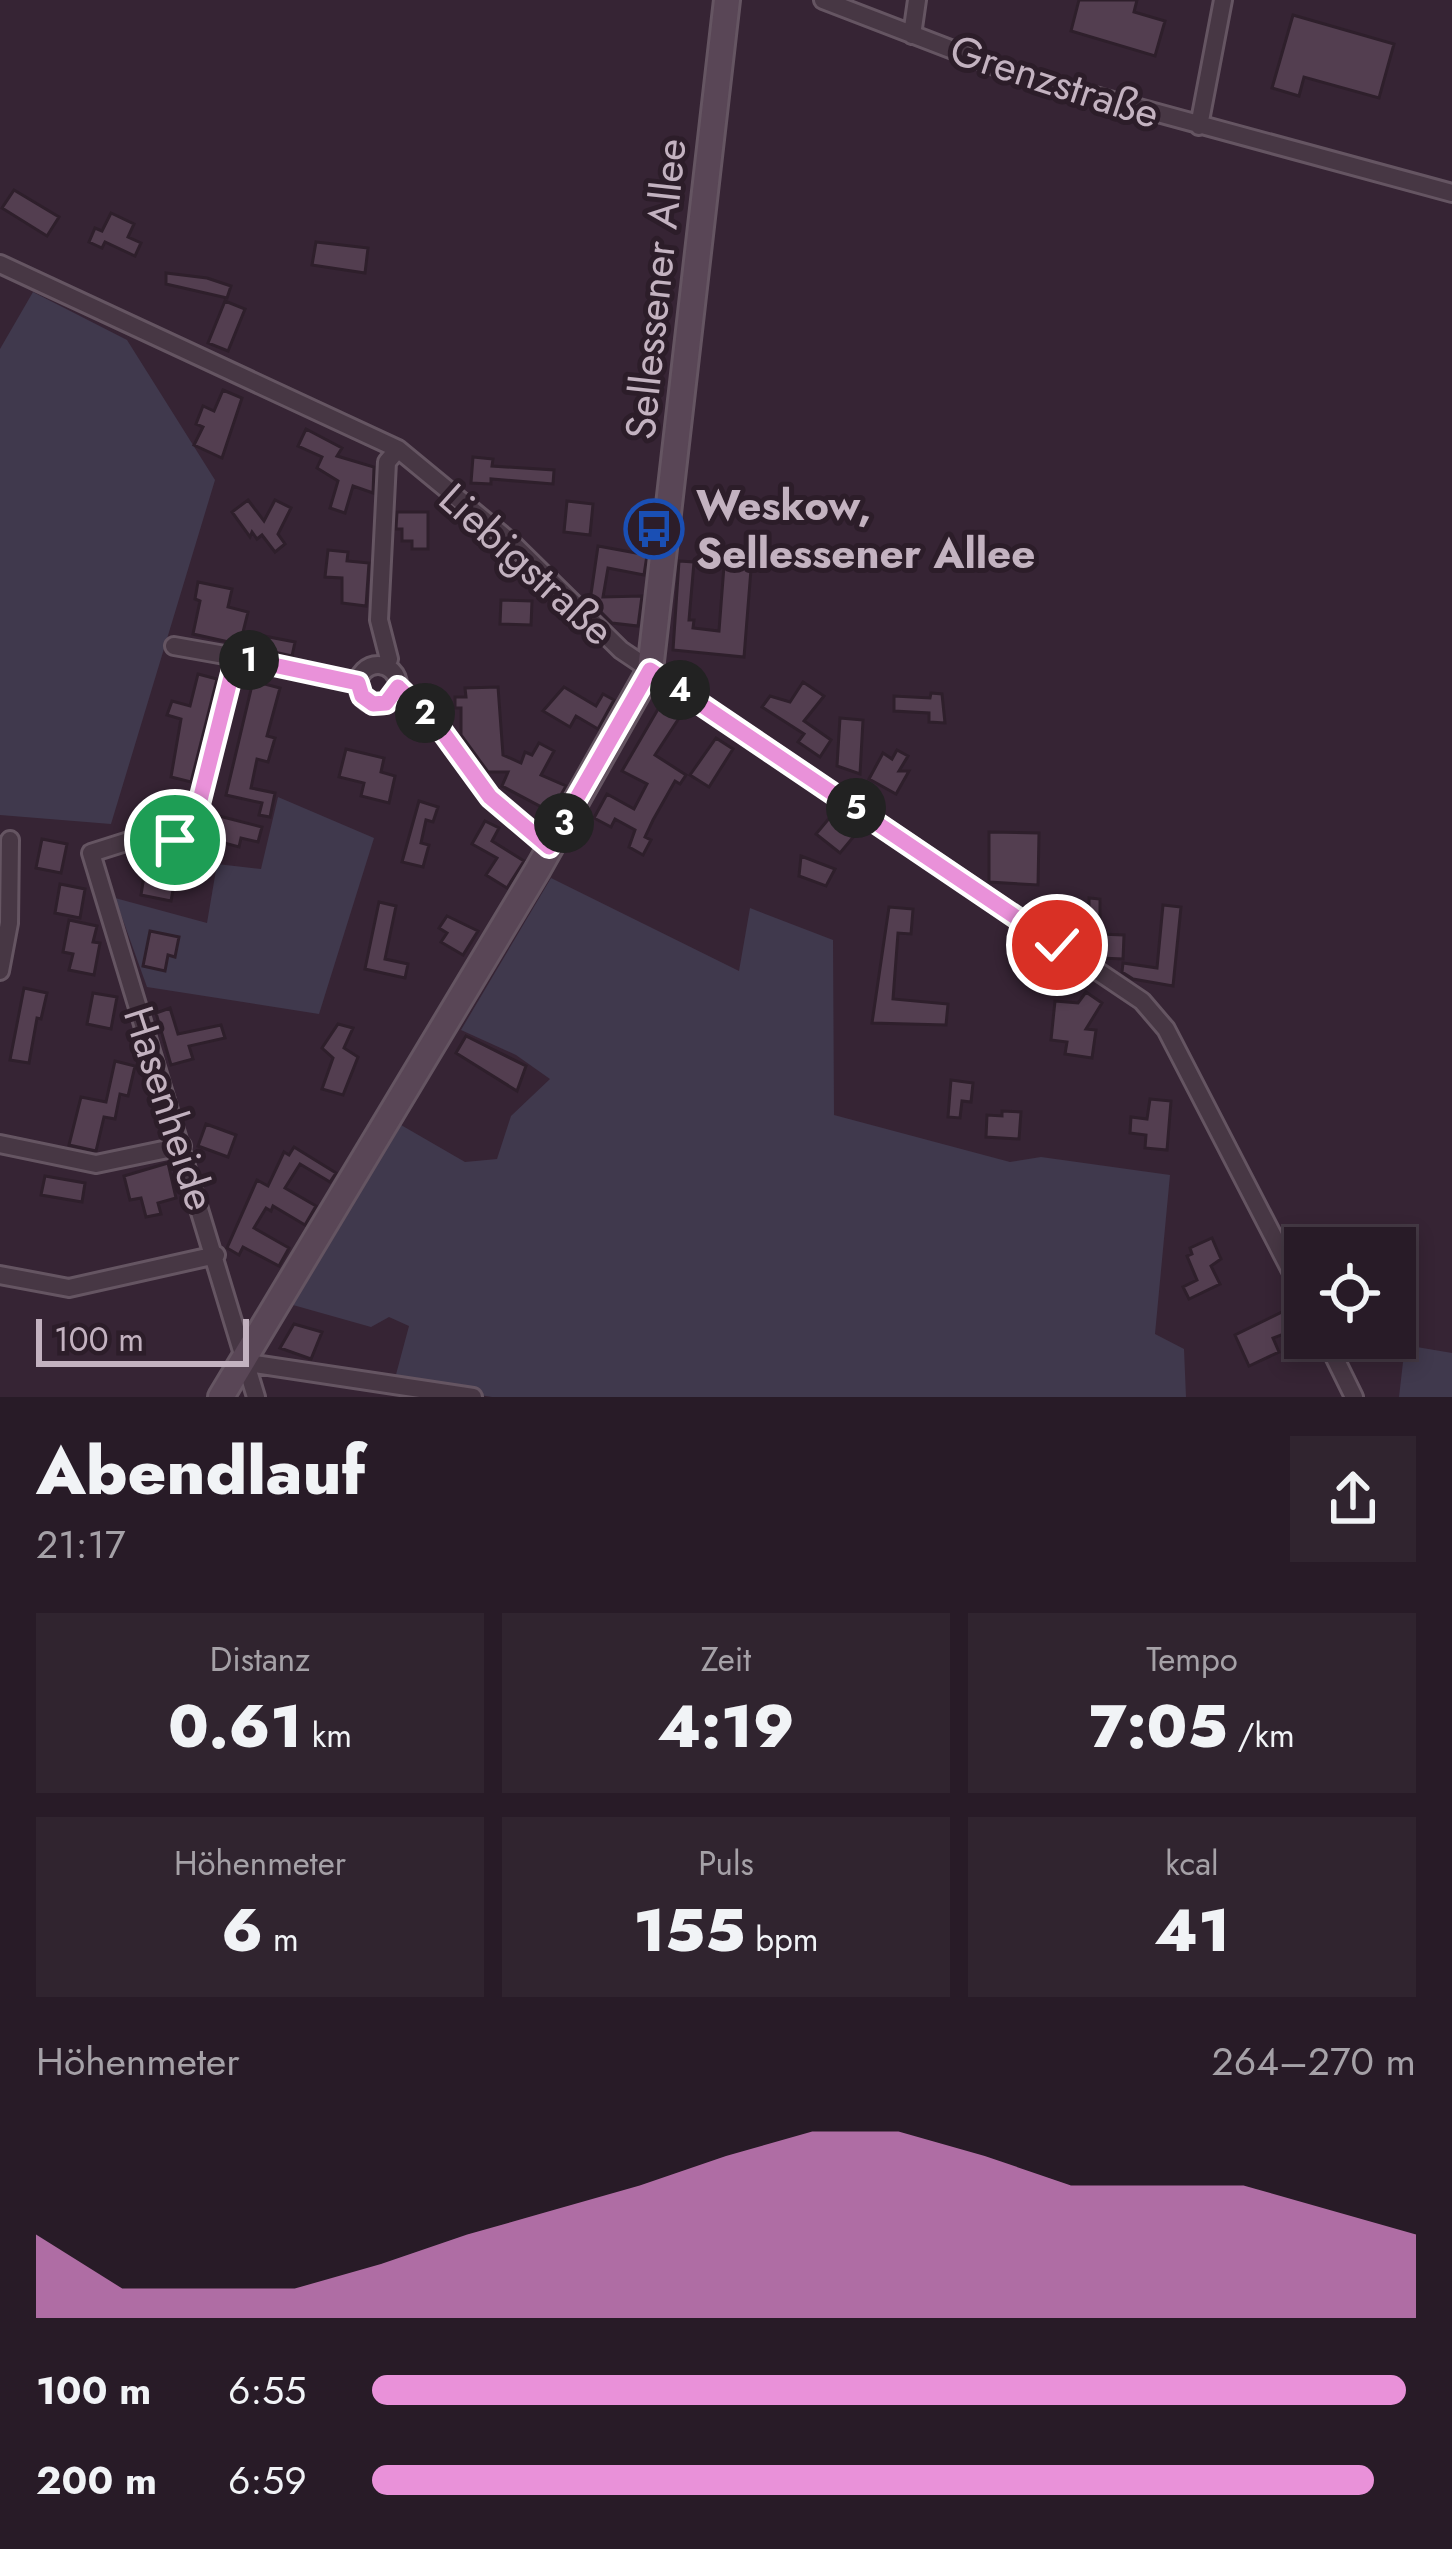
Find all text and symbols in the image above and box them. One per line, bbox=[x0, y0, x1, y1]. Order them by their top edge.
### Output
street label: Grenzstraße bbox=[943, 19, 1167, 144]
street label: Sellessener Allee bbox=[609, 136, 702, 442]
street label: Liebigstraße bbox=[426, 469, 628, 660]
place label: Weskow, Sellessener Allee bbox=[696, 475, 1035, 584]
bus stop icon: Weskow, Sellessener Allee bbox=[623, 498, 685, 560]
pin: 1 bbox=[219, 630, 279, 690]
text: 1 bbox=[241, 636, 257, 683]
pin: 4 bbox=[650, 660, 710, 720]
text: 4 bbox=[668, 666, 692, 713]
pin: 2 bbox=[395, 683, 455, 743]
text: 2 bbox=[414, 689, 436, 736]
pin: 5 bbox=[826, 778, 886, 838]
text: 5 bbox=[845, 784, 867, 831]
pin bbox=[124, 789, 226, 891]
pin: 3 bbox=[534, 793, 594, 853]
text: 3 bbox=[554, 799, 574, 846]
icon: arrive bbox=[142, 807, 208, 873]
pin bbox=[1006, 894, 1108, 996]
icon: check bbox=[1024, 912, 1090, 978]
street label: Hasenheide bbox=[108, 998, 231, 1218]
map controls bbox=[1284, 1227, 1416, 1359]
button: locate bbox=[1284, 1227, 1416, 1359]
scale bar bbox=[36, 1313, 249, 1366]
text: 100 m bbox=[54, 1316, 144, 1363]
text: Abendlauf bbox=[36, 1423, 365, 1519]
button: share bbox=[1290, 1436, 1416, 1562]
text: 21:17 bbox=[36, 1516, 125, 1573]
text: Distanz bbox=[210, 1636, 310, 1683]
text: Zeit bbox=[701, 1636, 751, 1683]
text: Tempo bbox=[1146, 1636, 1238, 1683]
text: 0.61 bbox=[168, 1683, 302, 1770]
text: 4:19 bbox=[657, 1683, 795, 1770]
text: 7:05 bbox=[1089, 1683, 1228, 1770]
text: km bbox=[302, 1712, 352, 1759]
text: /km bbox=[1228, 1712, 1295, 1759]
text: Höhenmeter bbox=[174, 1840, 346, 1887]
text: Puls bbox=[698, 1840, 754, 1887]
text: kcal bbox=[1165, 1840, 1219, 1887]
text: 6 bbox=[221, 1887, 263, 1974]
text: 155 bbox=[633, 1887, 745, 1974]
text: 41 bbox=[1154, 1887, 1230, 1974]
text: m bbox=[263, 1916, 299, 1963]
text: bpm bbox=[745, 1916, 819, 1963]
text: Höhenmeter bbox=[36, 2033, 240, 2090]
text: 264–270 m bbox=[1212, 2033, 1416, 2090]
text: 100 m bbox=[36, 2362, 151, 2419]
text: 6:55 bbox=[228, 2362, 306, 2419]
text: 200 m bbox=[36, 2452, 157, 2509]
text: 6:59 bbox=[228, 2452, 307, 2509]

